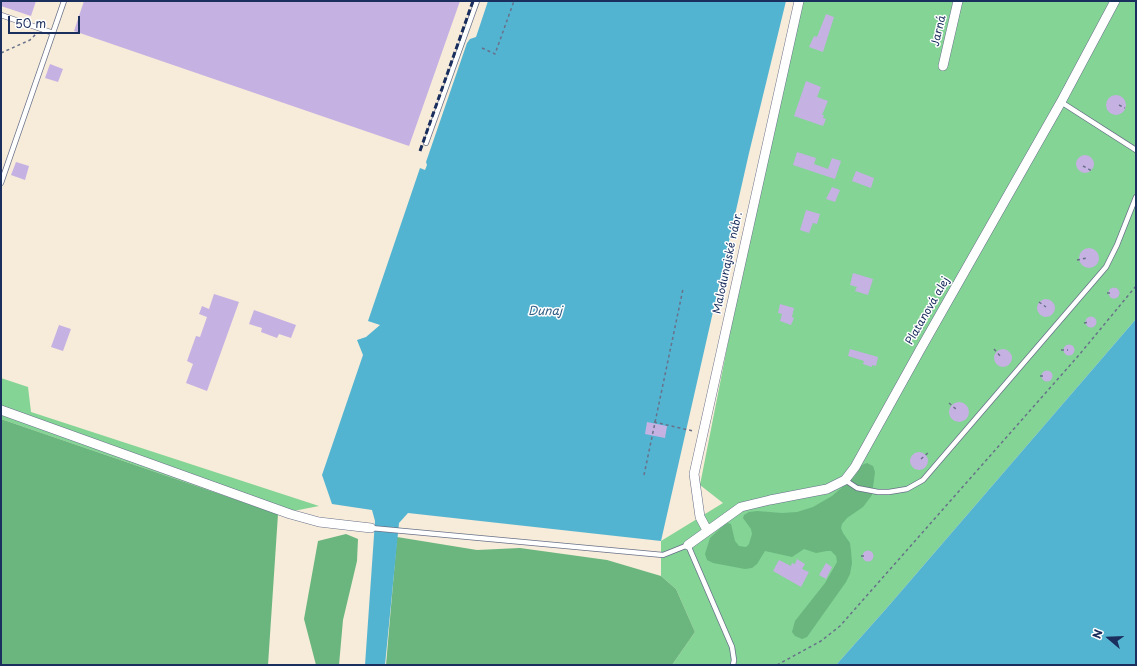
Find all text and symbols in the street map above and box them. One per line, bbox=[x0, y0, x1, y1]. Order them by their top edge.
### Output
scale bar bbox=[10, 8, 82, 34]
text: 50 m bbox=[15, 14, 46, 32]
street label: Jarná bbox=[929, 14, 949, 48]
street label: Malodunajské nábr. bbox=[711, 211, 745, 315]
street label: Platanová alej bbox=[903, 275, 953, 347]
water label: Dunaj bbox=[528, 305, 562, 319]
north arrow bbox=[1089, 618, 1129, 658]
text: N bbox=[1088, 627, 1107, 641]

